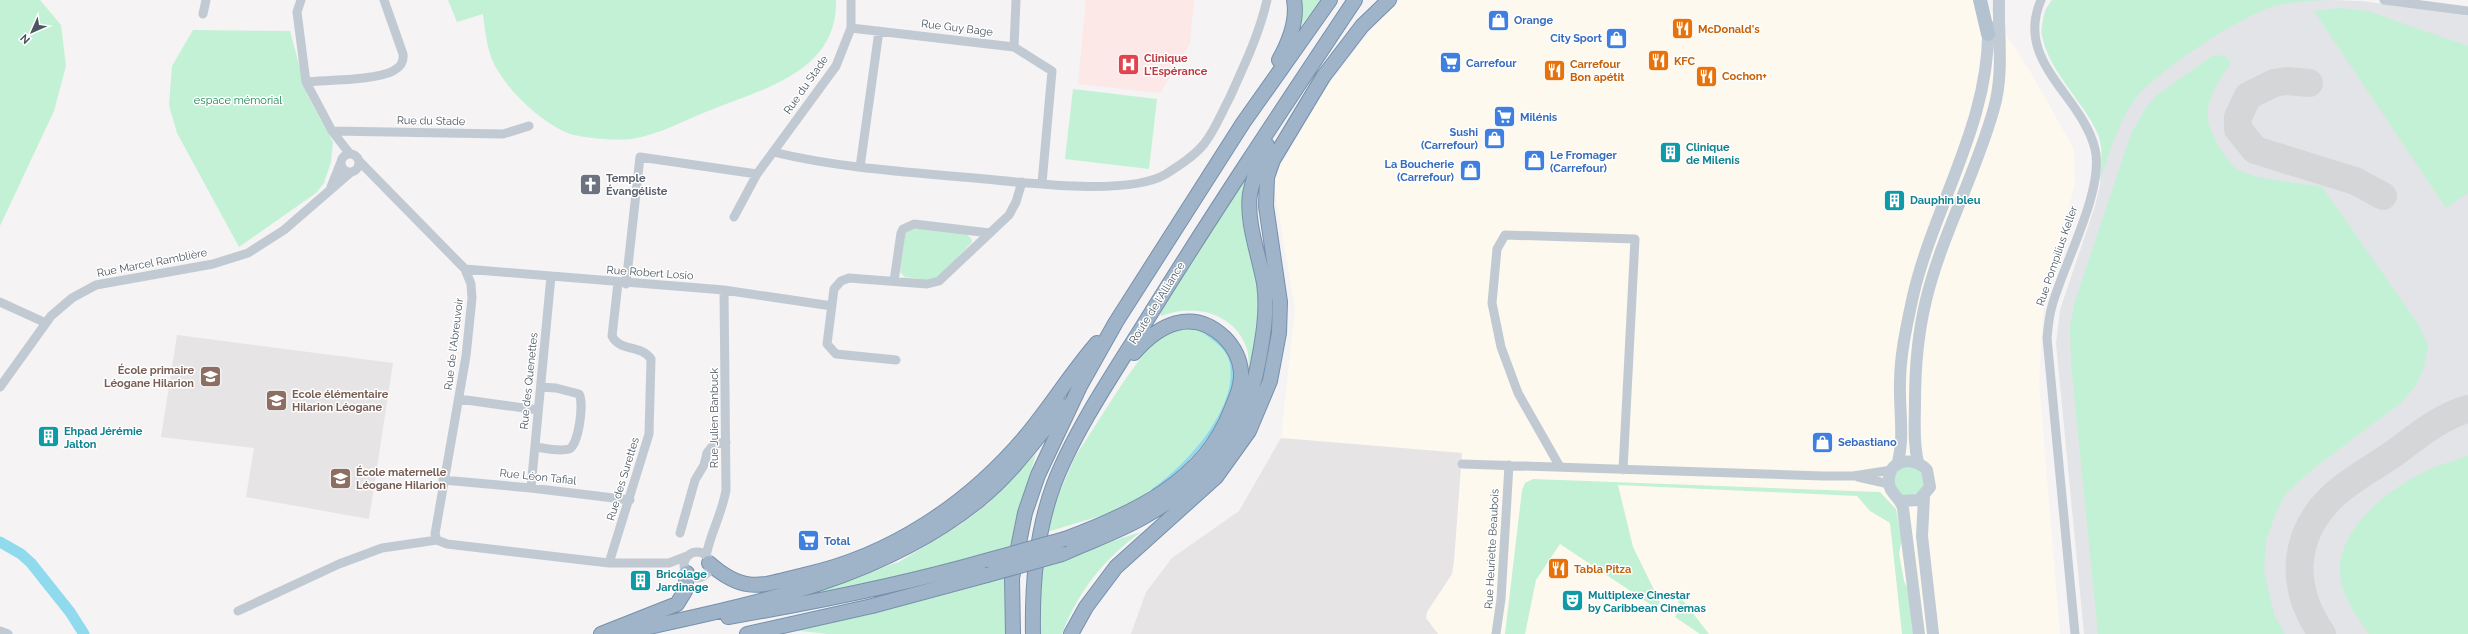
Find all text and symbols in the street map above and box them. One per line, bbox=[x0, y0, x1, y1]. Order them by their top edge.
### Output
shop icon: Orange bbox=[1486, 7, 1512, 33]
north arrow bbox=[12, 12, 52, 52]
place label: Orange bbox=[1514, 14, 1553, 27]
restaurant icon: McDonald's bbox=[1669, 16, 1695, 42]
street label: Rue Guy Bage bbox=[920, 17, 994, 39]
place label: McDonald's bbox=[1698, 23, 1760, 36]
shop icon: City Sport bbox=[1604, 25, 1630, 51]
text: N bbox=[18, 31, 33, 46]
place label: City Sport bbox=[1550, 32, 1603, 45]
restaurant icon: KFC bbox=[1645, 48, 1671, 74]
supermarket icon: Carrefour bbox=[1437, 50, 1463, 76]
hospital icon: Clinique L'Espérance bbox=[1116, 51, 1142, 77]
place label: Clinique L'Espérance bbox=[1144, 52, 1208, 78]
street label: Rue du Stade bbox=[781, 53, 831, 117]
place label: KFC bbox=[1674, 55, 1696, 68]
place label: Carrefour bbox=[1466, 57, 1517, 70]
restaurant icon: Carrefour Bon apétit bbox=[1541, 57, 1567, 83]
place label: Carrefour Bon apétit bbox=[1570, 58, 1625, 84]
restaurant icon: Cochon+ bbox=[1694, 63, 1720, 89]
place label: Cochon+ bbox=[1722, 70, 1767, 83]
park label: espace mémorial bbox=[194, 94, 282, 107]
supermarket icon: Milénis bbox=[1492, 104, 1518, 130]
place label: Milénis bbox=[1520, 111, 1558, 124]
street label: Rue du Stade bbox=[397, 114, 466, 128]
shop icon: Sushi (Carrefour) bbox=[1481, 125, 1507, 151]
place label: Sushi (Carrefour) bbox=[1421, 126, 1479, 152]
building icon: Clinique de Milenis bbox=[1658, 140, 1684, 166]
place label: Clinique de Milenis bbox=[1686, 141, 1740, 167]
shop icon: Le Fromager (Carrefour) bbox=[1521, 148, 1547, 174]
place label: Le Fromager (Carrefour) bbox=[1550, 149, 1618, 175]
shop icon: La Boucherie (Carrefour) bbox=[1457, 157, 1483, 183]
place label: La Boucherie (Carrefour) bbox=[1385, 158, 1455, 184]
church icon: Temple Évangéliste bbox=[577, 171, 603, 197]
place label: Temple Évangéliste bbox=[606, 172, 668, 198]
building icon: Dauphin bleu bbox=[1881, 187, 1907, 213]
place label: Dauphin bleu bbox=[1910, 194, 1981, 207]
street label: Rue Pompilius Keller bbox=[2034, 204, 2080, 308]
street label: Rue Marcel Ramblière bbox=[96, 246, 209, 280]
street label: Route de l'Alliance bbox=[1127, 259, 1188, 346]
street label: Rue Robert Losio bbox=[606, 263, 694, 283]
street label: Rue de l'Abreuvoir bbox=[442, 297, 466, 391]
street label: Rue des Quenettes bbox=[517, 332, 541, 430]
place label: École primaire Léogane Hilarion bbox=[104, 363, 194, 390]
school or university icon: École primaire Léogane Hilarion bbox=[197, 363, 223, 389]
street label: Rue Julien Banbuck bbox=[708, 368, 721, 468]
school or university icon: Ecole élémentaire Hilarion Léogane bbox=[264, 387, 290, 413]
place label: Ecole élémentaire Hilarion Léogane bbox=[292, 388, 389, 414]
building icon: Ehpad Jérémie Jalton bbox=[35, 424, 61, 450]
place label: Ehpad Jérémie Jalton bbox=[64, 425, 143, 451]
shop icon: Sebastiano bbox=[1810, 429, 1836, 455]
street label: Rue des Surettes bbox=[604, 436, 642, 522]
place label: Sebastiano bbox=[1838, 436, 1897, 449]
school or university icon: École maternelle Léogane Hilarion bbox=[328, 465, 354, 491]
place label: École maternelle Léogane Hilarion bbox=[356, 465, 447, 492]
street label: Rue Léon Tafial bbox=[499, 467, 577, 487]
street label: Rue Heuriette Beaubois bbox=[1482, 489, 1502, 609]
supermarket icon: Total bbox=[795, 528, 821, 554]
place label: Total bbox=[824, 535, 851, 548]
restaurant icon: Tabla Pitza bbox=[1546, 556, 1572, 582]
place label: Tabla Pitza bbox=[1574, 563, 1631, 576]
building icon: Bricolage Jardinage bbox=[627, 567, 653, 593]
place label: Bricolage Jardinage bbox=[656, 568, 709, 594]
theatre icon: Multiplexe Cinestar by Caribbean Cinemas bbox=[1560, 588, 1586, 614]
place label: Multiplexe Cinestar by Caribbean Cinemas bbox=[1588, 589, 1706, 615]

